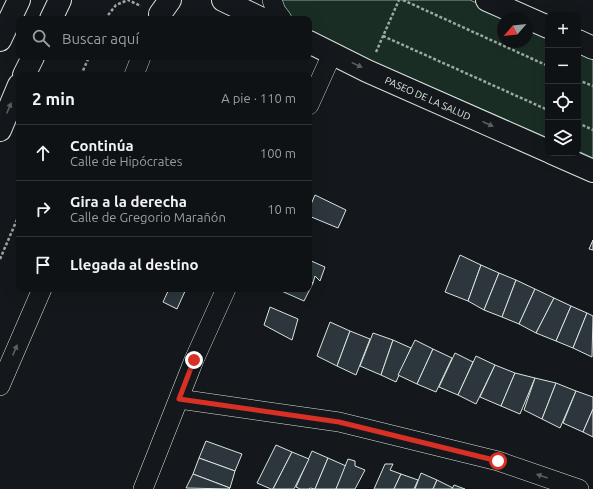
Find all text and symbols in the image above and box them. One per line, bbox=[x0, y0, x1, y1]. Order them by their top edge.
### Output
north arrow bbox=[497, 12, 533, 48]
map controls bbox=[545, 12, 581, 156]
button: + bbox=[545, 12, 581, 48]
search box bbox=[16, 16, 312, 60]
icon: search bbox=[30, 27, 52, 49]
text: Buscar aquí bbox=[62, 30, 139, 47]
button: − bbox=[545, 48, 581, 84]
one-way arrow bbox=[351, 62, 362, 69]
street label: PASEO DE LA SALUD bbox=[383, 75, 472, 122]
button: locate bbox=[545, 84, 581, 120]
text: 2 min bbox=[32, 89, 75, 108]
text: A pie · 110 m bbox=[221, 91, 296, 105]
one-way arrow bbox=[7, 101, 13, 113]
button: layers bbox=[545, 120, 581, 156]
one-way arrow bbox=[482, 121, 494, 128]
text: Continúa bbox=[70, 137, 134, 154]
icon: ahead bbox=[32, 142, 54, 164]
text: 100 m bbox=[260, 146, 296, 160]
text: Calle de Hipócrates bbox=[70, 154, 182, 168]
text: Gira a la derecha bbox=[70, 193, 187, 210]
icon: right bbox=[32, 198, 54, 220]
text: 10 m bbox=[267, 202, 296, 216]
text: Calle de Gregorio Marañón bbox=[70, 210, 226, 224]
icon: arrive bbox=[32, 254, 54, 276]
text: Llegada al destino bbox=[70, 256, 199, 273]
one-way arrow bbox=[13, 344, 19, 356]
route end bbox=[185, 351, 203, 369]
route start bbox=[489, 452, 507, 470]
one-way arrow bbox=[536, 473, 548, 479]

